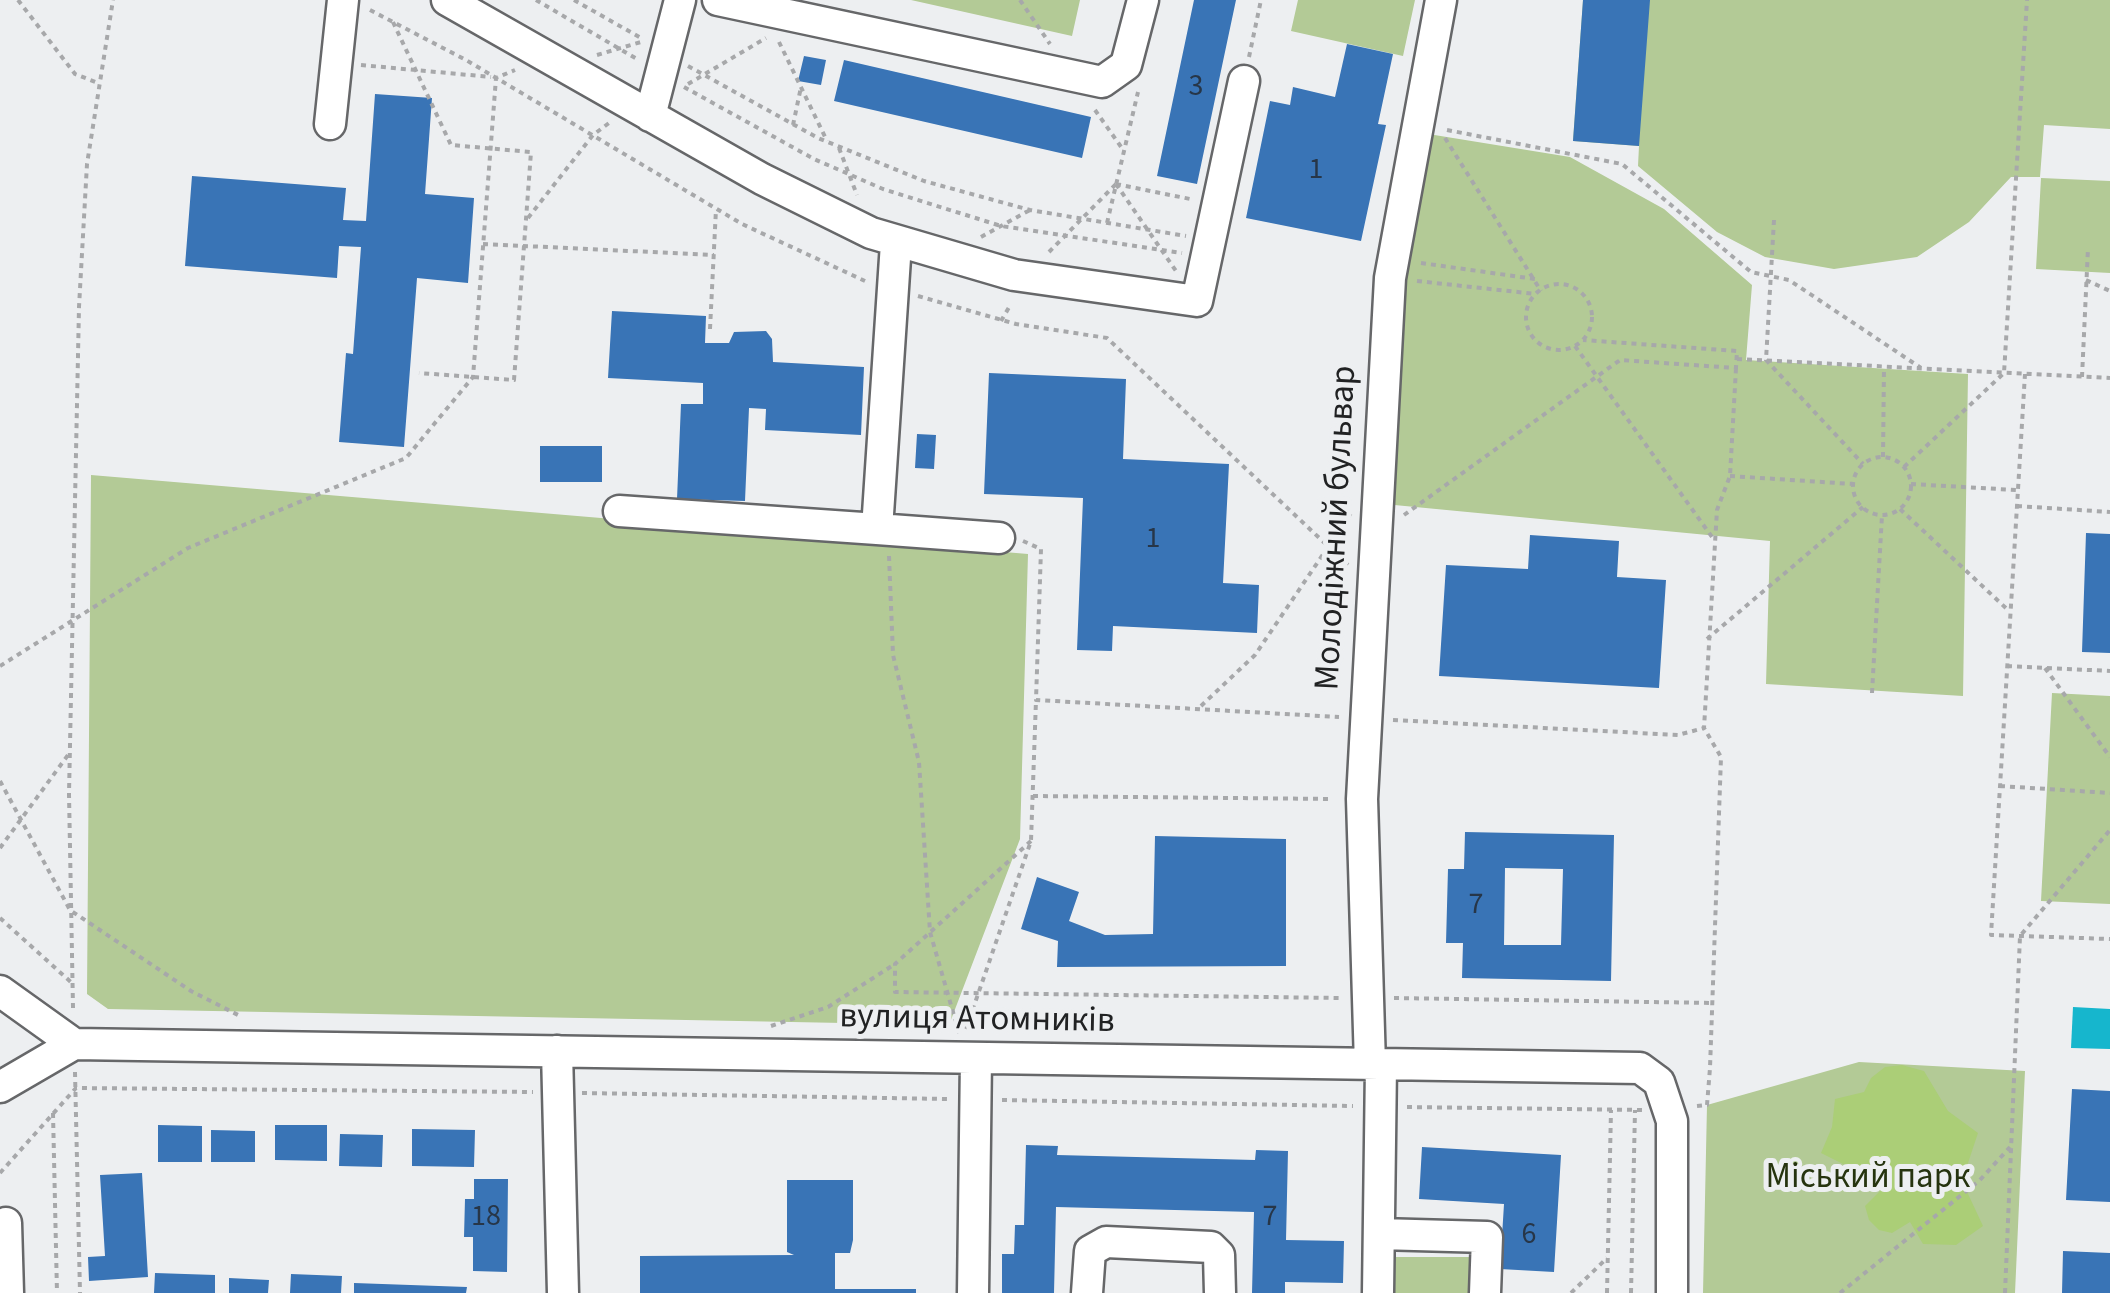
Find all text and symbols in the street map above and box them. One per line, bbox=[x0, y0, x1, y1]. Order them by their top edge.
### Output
house number: 3 bbox=[1189, 70, 1203, 106]
house number: 1 bbox=[1309, 153, 1323, 189]
street label: Молодіжний бульвар bbox=[1309, 365, 1367, 691]
house number: 1 bbox=[1146, 522, 1160, 558]
house number: 7 bbox=[1469, 888, 1483, 924]
street label: вулиця Атомників bbox=[839, 998, 1115, 1044]
park label: Міський парк bbox=[1766, 1158, 1970, 1200]
house number: 18 bbox=[471, 1200, 501, 1236]
house number: 7 bbox=[1263, 1200, 1277, 1236]
house number: 6 bbox=[1522, 1218, 1536, 1254]

